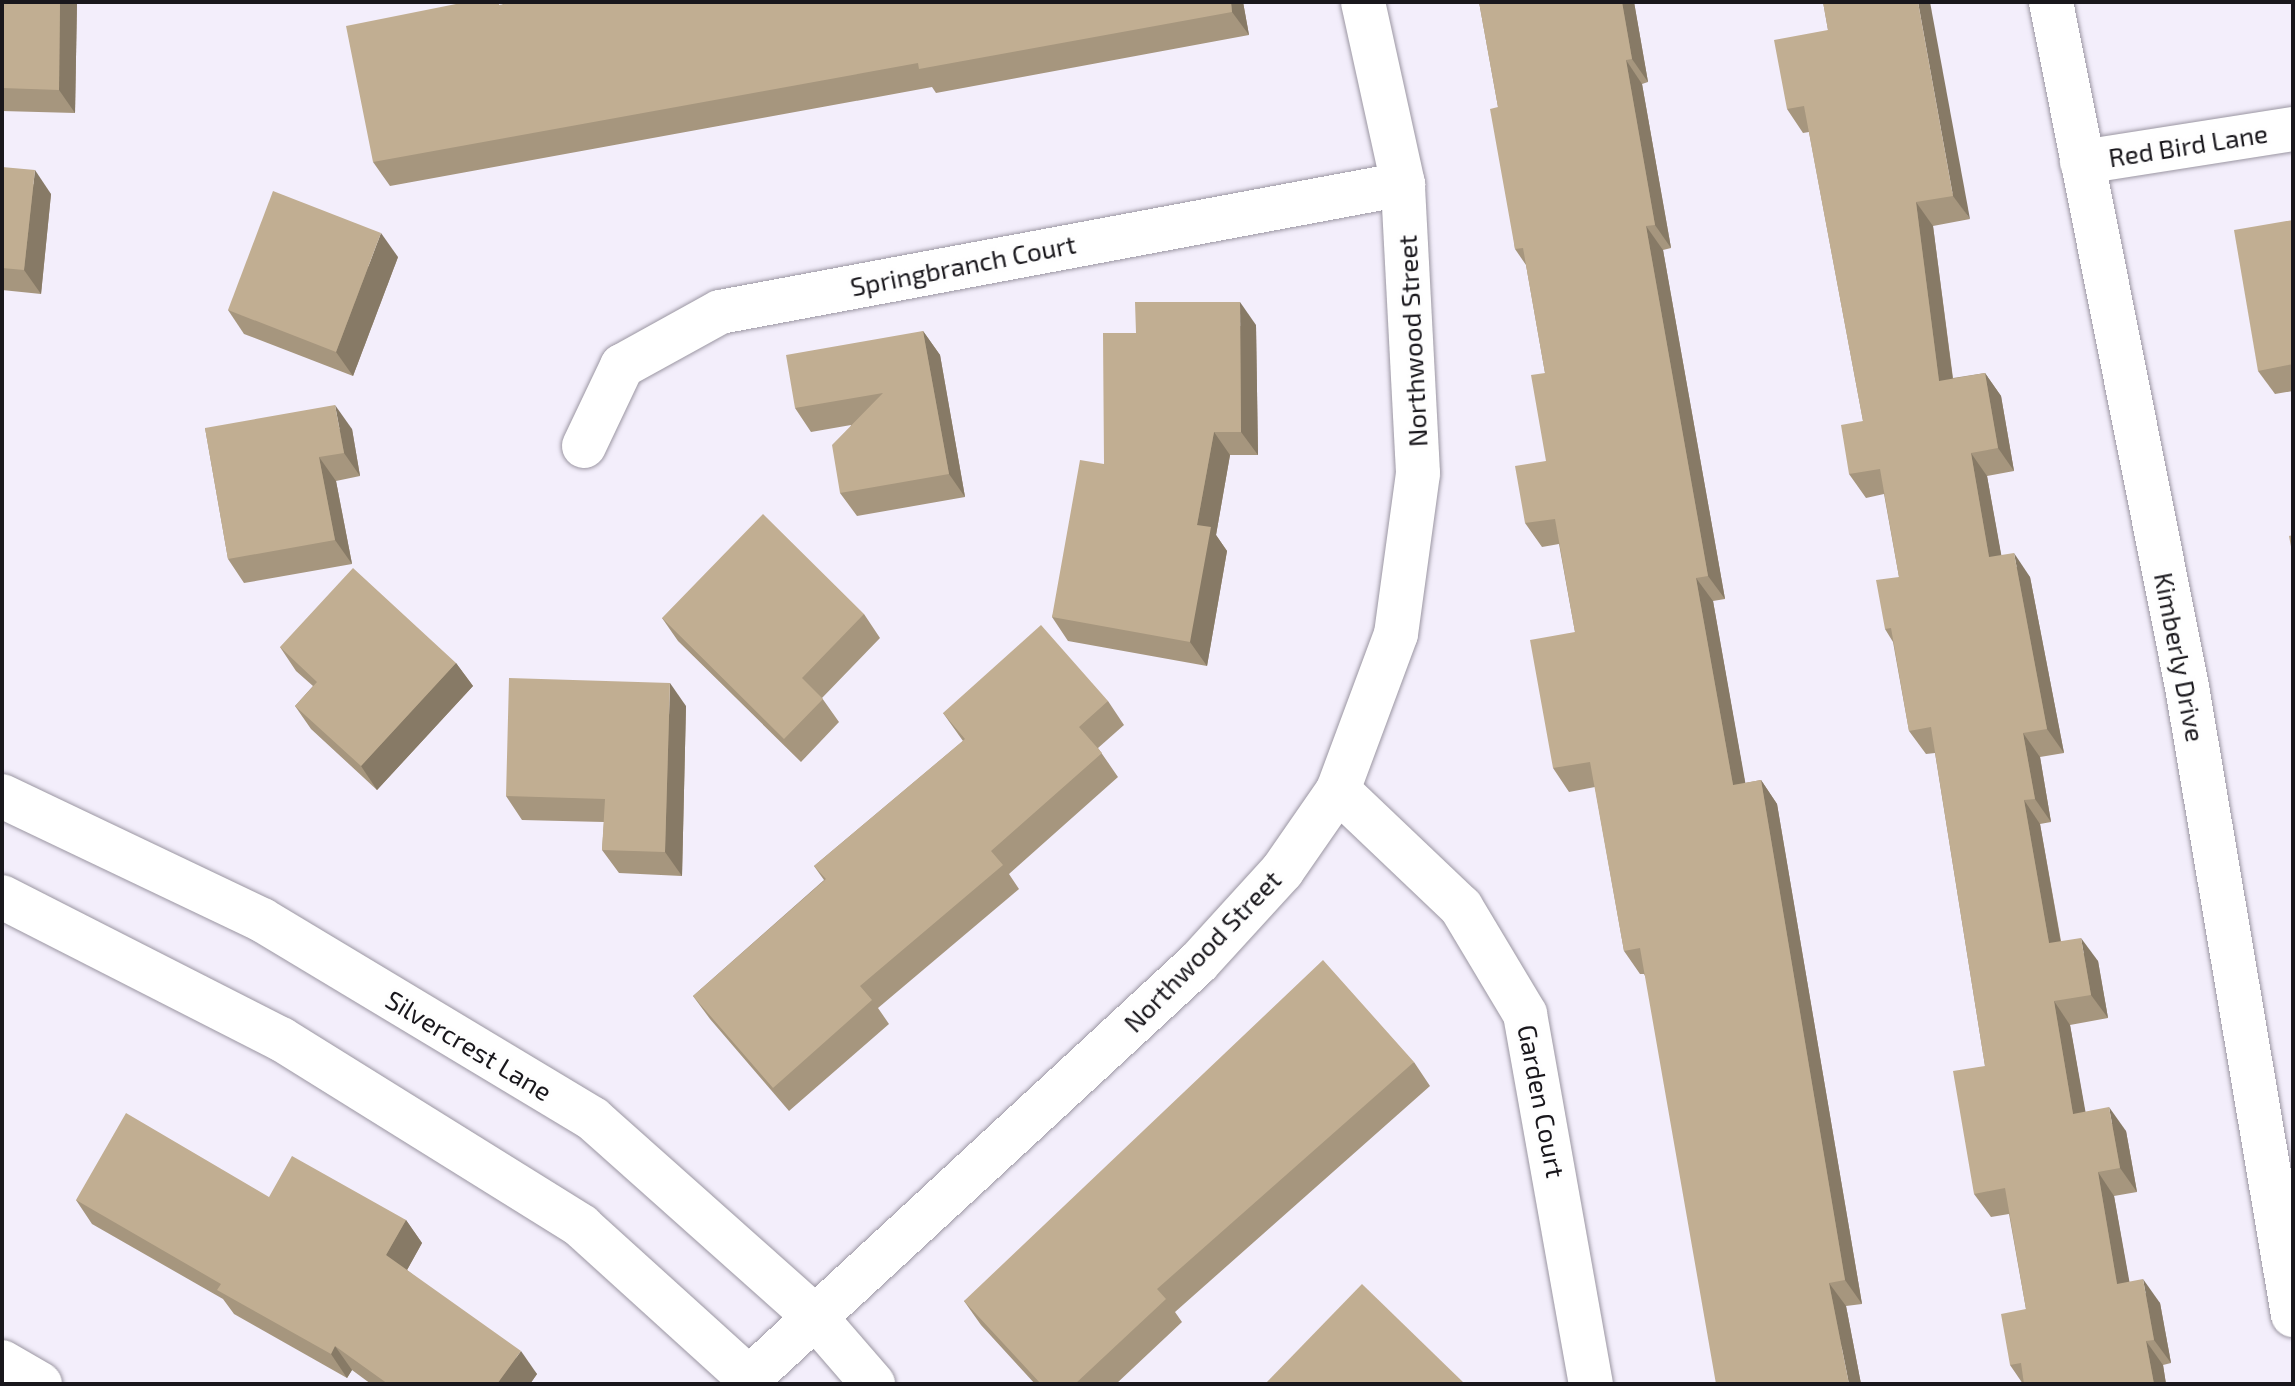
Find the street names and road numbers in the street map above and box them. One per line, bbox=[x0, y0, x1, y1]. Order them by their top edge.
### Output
street label: Red Bird Lane bbox=[2106, 117, 2270, 173]
street label: Springbranch Court bbox=[848, 228, 1078, 302]
street label: Northwood Street bbox=[1391, 234, 1433, 448]
street label: Kimberly Drive bbox=[2148, 569, 2212, 745]
street label: Northwood Street bbox=[1117, 864, 1287, 1038]
street label: Silvercrest Lane bbox=[380, 983, 558, 1107]
street label: Garden Court bbox=[1512, 1022, 1572, 1180]

